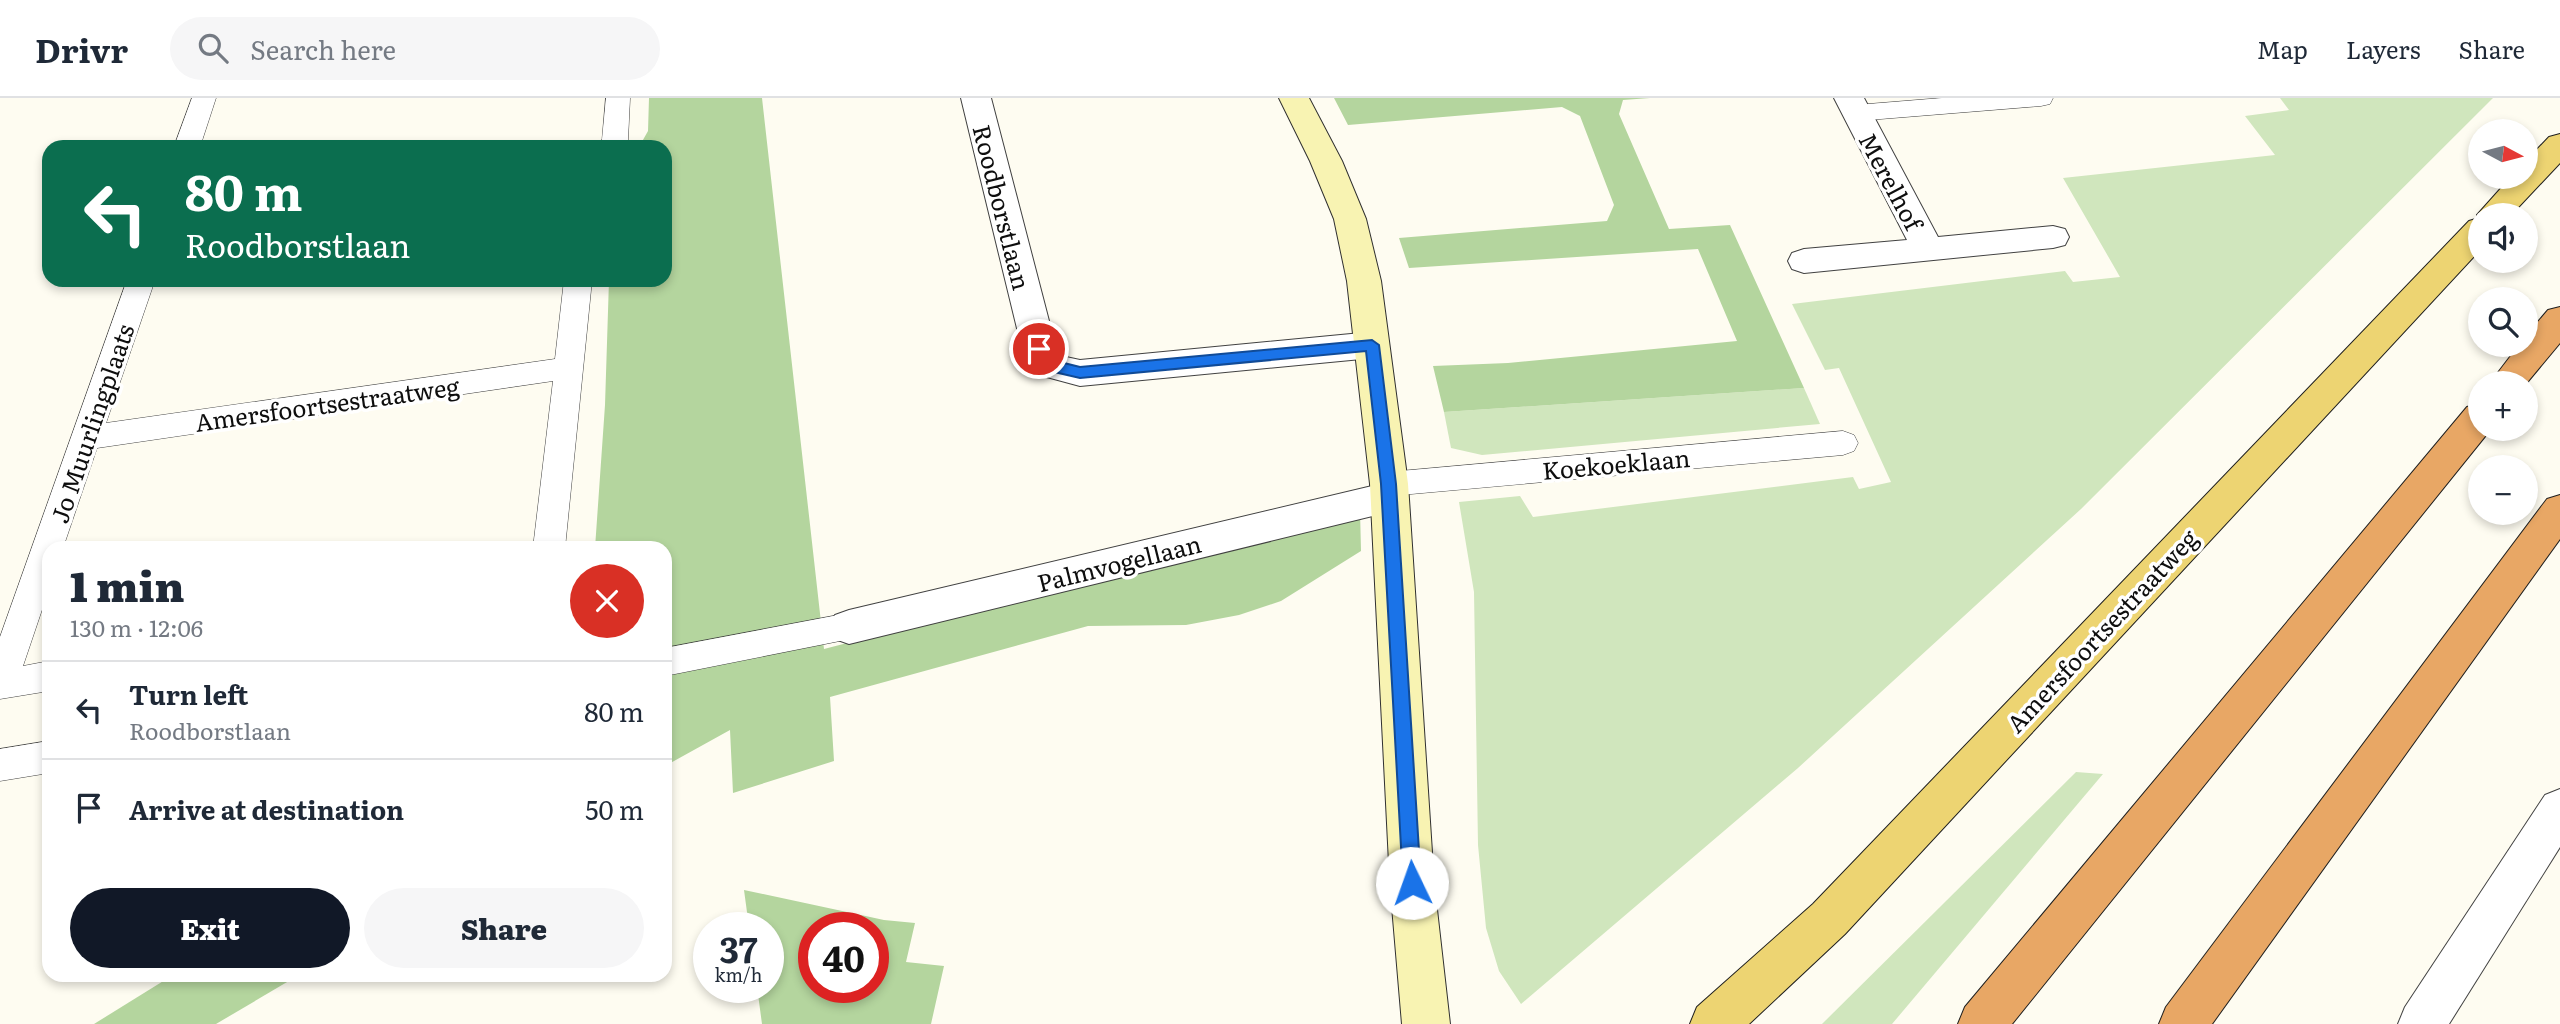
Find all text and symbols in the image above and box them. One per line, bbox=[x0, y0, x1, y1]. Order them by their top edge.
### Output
search box bbox=[170, 17, 660, 80]
text: Drivr bbox=[35, 24, 128, 73]
icon: search bbox=[194, 29, 232, 67]
text: Search here bbox=[250, 29, 396, 68]
text: Map bbox=[2257, 31, 2308, 66]
text: Layers bbox=[2346, 31, 2420, 66]
text: Share bbox=[2458, 31, 2525, 66]
north arrow bbox=[2468, 119, 2538, 189]
map controls bbox=[2468, 119, 2538, 525]
street label: Roodborstlaan bbox=[966, 121, 1040, 293]
street label: Merelhof bbox=[1852, 126, 1933, 238]
text: 80 m bbox=[185, 153, 303, 226]
icon: left bbox=[70, 168, 161, 259]
button: sound bbox=[2468, 203, 2538, 273]
text: Roodborstlaan bbox=[185, 220, 410, 268]
button: search bbox=[2468, 287, 2538, 357]
street label: Jo Muurlingplaats bbox=[41, 319, 142, 527]
pin bbox=[1009, 319, 1069, 379]
icon: arrive bbox=[1020, 330, 1058, 368]
street label: Amersfoortsestraatweg bbox=[192, 367, 462, 439]
button: + bbox=[2468, 371, 2538, 441]
street label: Koekoeklaan bbox=[1541, 439, 1692, 487]
button: − bbox=[2468, 455, 2538, 525]
street label: Amersfoortsestraatweg bbox=[1997, 520, 2205, 739]
street label: Palmvogellaan bbox=[1033, 525, 1205, 599]
text: 1 min bbox=[70, 553, 185, 615]
button: close bbox=[570, 564, 644, 638]
text: 130 m · 12:06 bbox=[70, 610, 203, 644]
text: Turn left bbox=[129, 674, 248, 713]
icon: left bbox=[70, 691, 108, 729]
text: 80 m bbox=[584, 691, 644, 730]
text: Roodborstlaan bbox=[129, 713, 291, 747]
icon: arrive bbox=[70, 789, 108, 827]
text: Arrive at destination bbox=[129, 789, 404, 828]
text: 50 m bbox=[585, 789, 644, 828]
position arrow bbox=[1375, 846, 1449, 920]
button: Exit bbox=[70, 888, 350, 968]
button: Share bbox=[364, 888, 644, 968]
speed limit sign: 40 bbox=[798, 912, 889, 1003]
text: 37 bbox=[720, 922, 757, 974]
text: km/h bbox=[715, 961, 762, 988]

